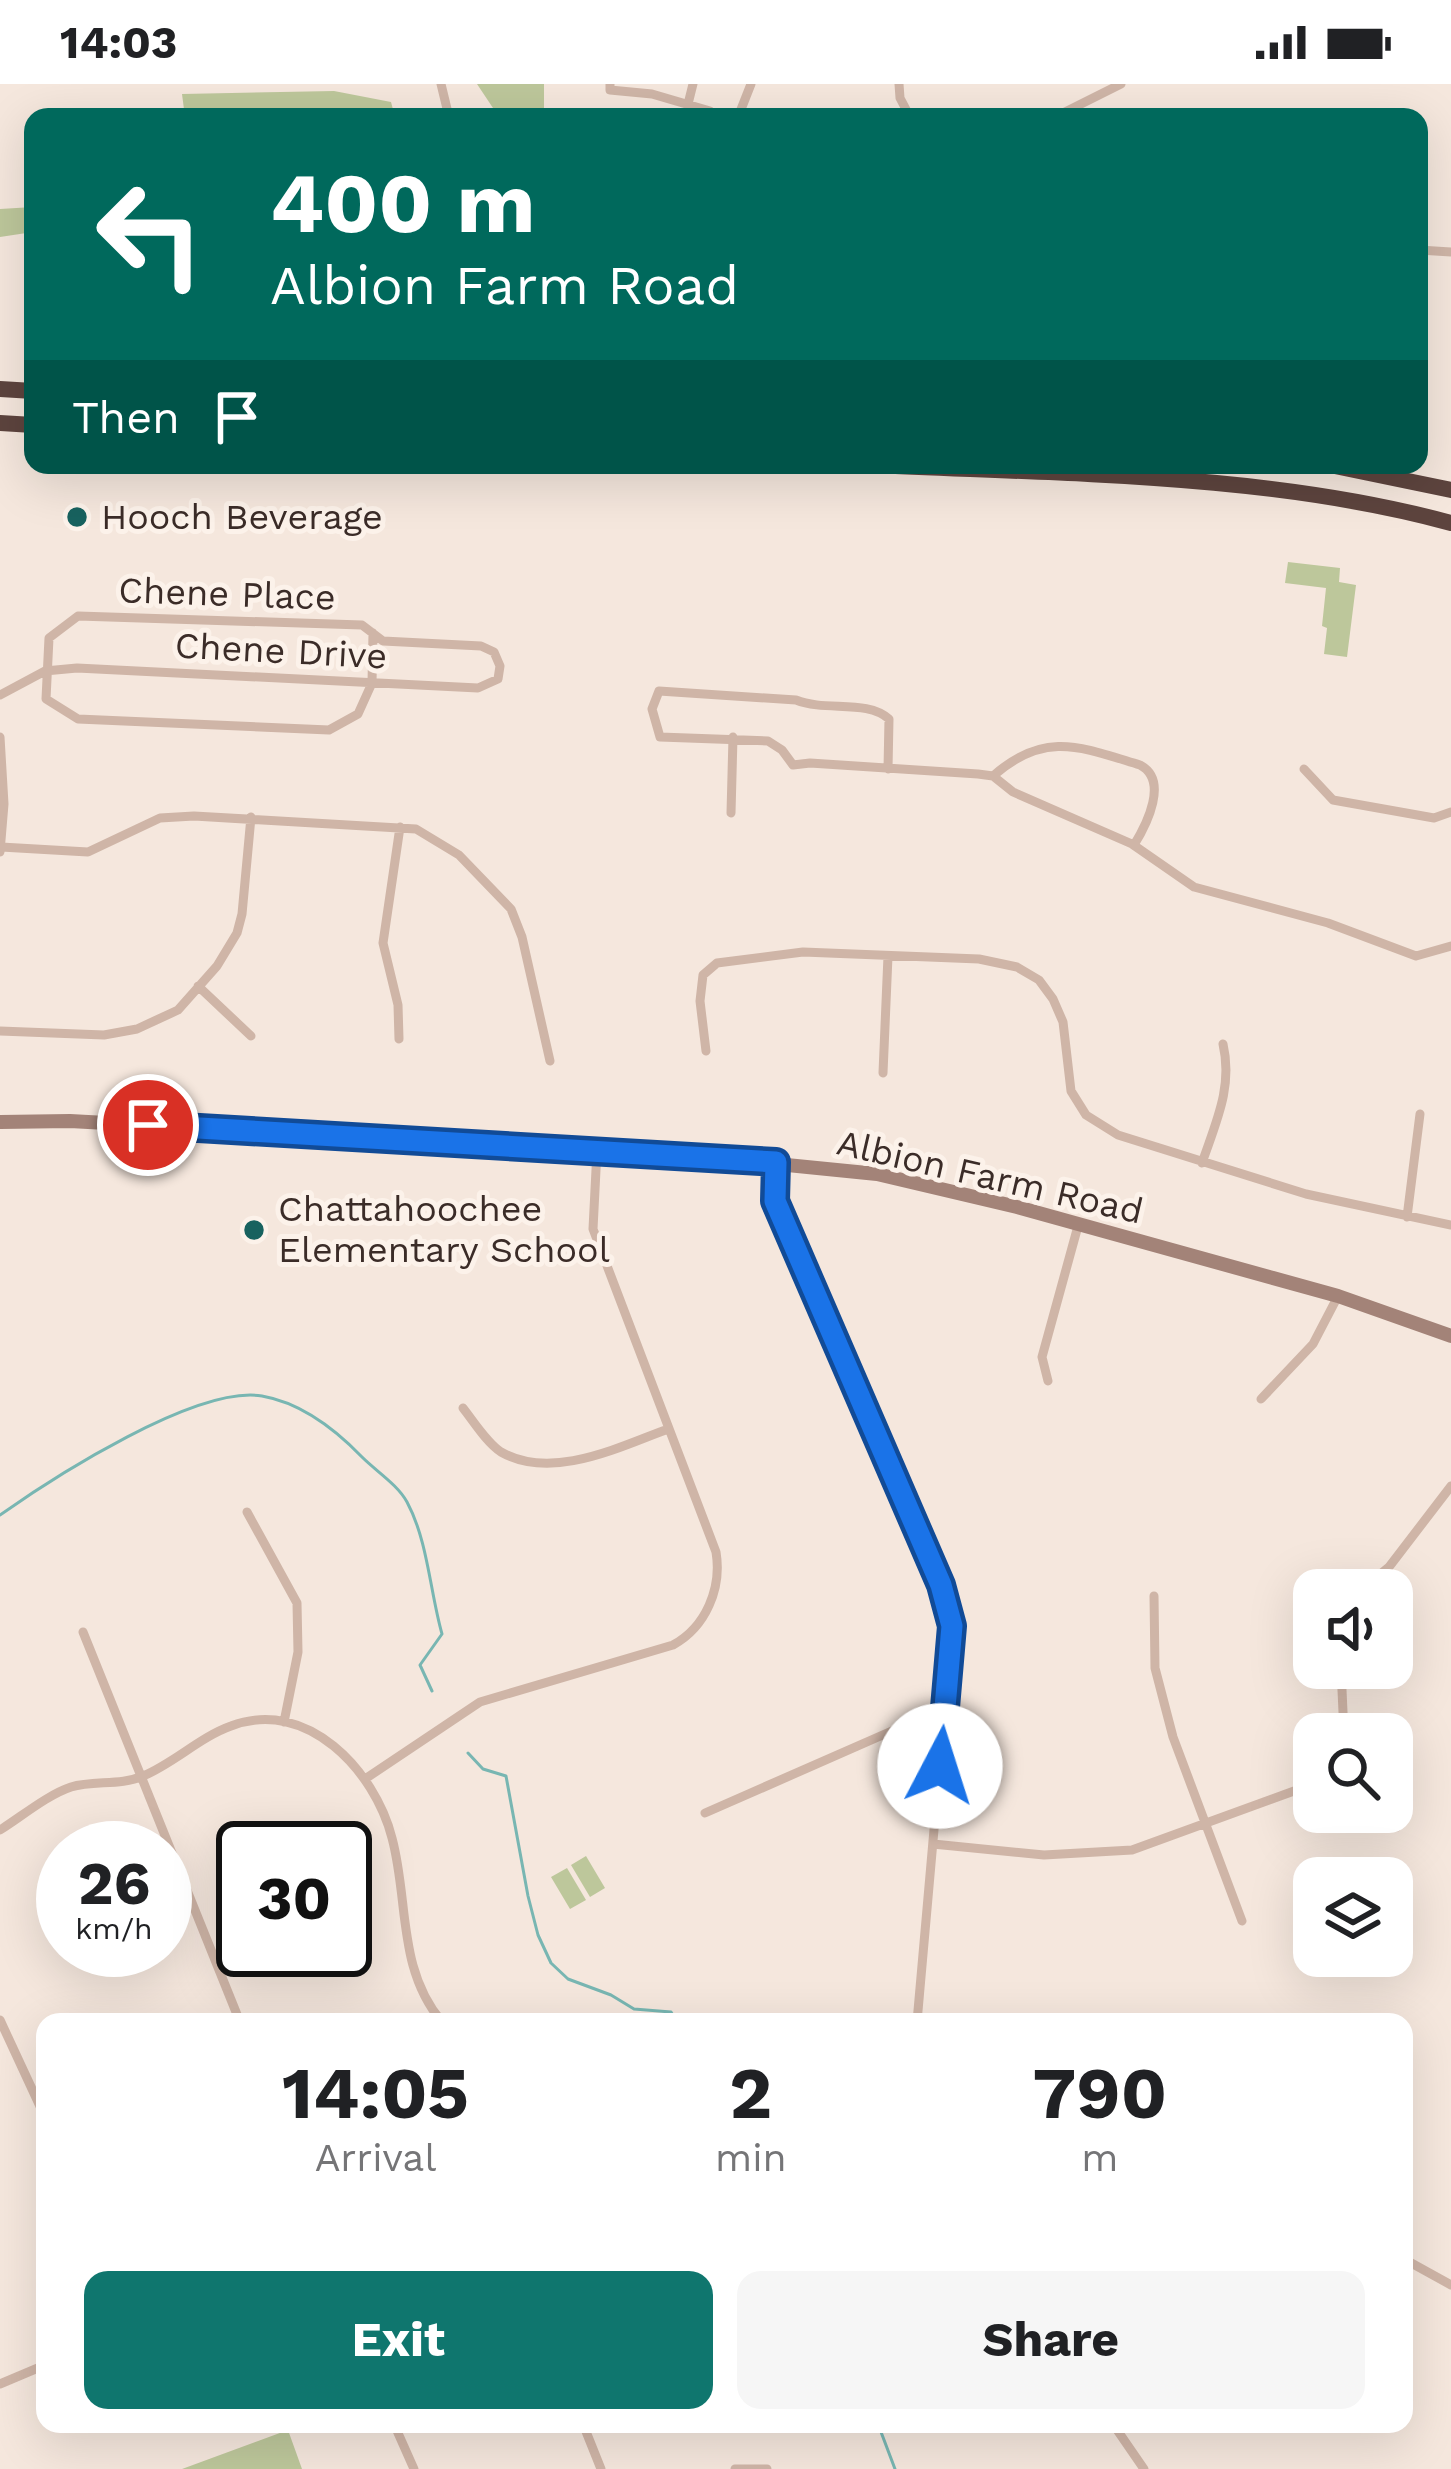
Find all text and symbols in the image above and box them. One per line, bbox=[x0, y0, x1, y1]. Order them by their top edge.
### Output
text: 14:03 bbox=[60, 16, 177, 69]
text: 400 m bbox=[270, 154, 536, 252]
icon: left bbox=[72, 156, 228, 312]
text: Albion Farm Road bbox=[270, 254, 739, 317]
icon: arrive bbox=[204, 384, 270, 450]
text: Then bbox=[72, 391, 180, 444]
place label: Hooch Beverage bbox=[101, 496, 383, 538]
marker: Hooch Beverage bbox=[64, 504, 90, 530]
street label: Chene Place bbox=[118, 569, 336, 619]
street label: Chene Drive bbox=[174, 624, 388, 678]
pin bbox=[97, 1074, 199, 1176]
icon: arrive bbox=[115, 1092, 181, 1158]
street label: Albion Farm Road bbox=[833, 1121, 1147, 1233]
place label: Chattahoochee Elementary School bbox=[278, 1188, 610, 1271]
marker: Chattahoochee Elementary School bbox=[241, 1217, 267, 1243]
map controls bbox=[1293, 1569, 1413, 1977]
button: sound bbox=[1293, 1569, 1413, 1689]
position arrow bbox=[877, 1703, 1003, 1829]
button: search bbox=[1293, 1713, 1413, 1833]
speed limit sign: 30 bbox=[216, 1821, 372, 1977]
text: 26 bbox=[78, 1848, 150, 1919]
button: layers bbox=[1293, 1857, 1413, 1977]
text: km/h bbox=[75, 1911, 153, 1946]
text: 14:05 bbox=[282, 2051, 469, 2135]
text: 2 bbox=[729, 2051, 772, 2135]
text: 790 bbox=[1033, 2051, 1167, 2135]
text: Arrival bbox=[315, 2135, 436, 2180]
text: min bbox=[715, 2135, 787, 2180]
text: m bbox=[1081, 2135, 1118, 2180]
button: Exit bbox=[84, 2271, 713, 2409]
button: Share bbox=[737, 2271, 1365, 2409]

